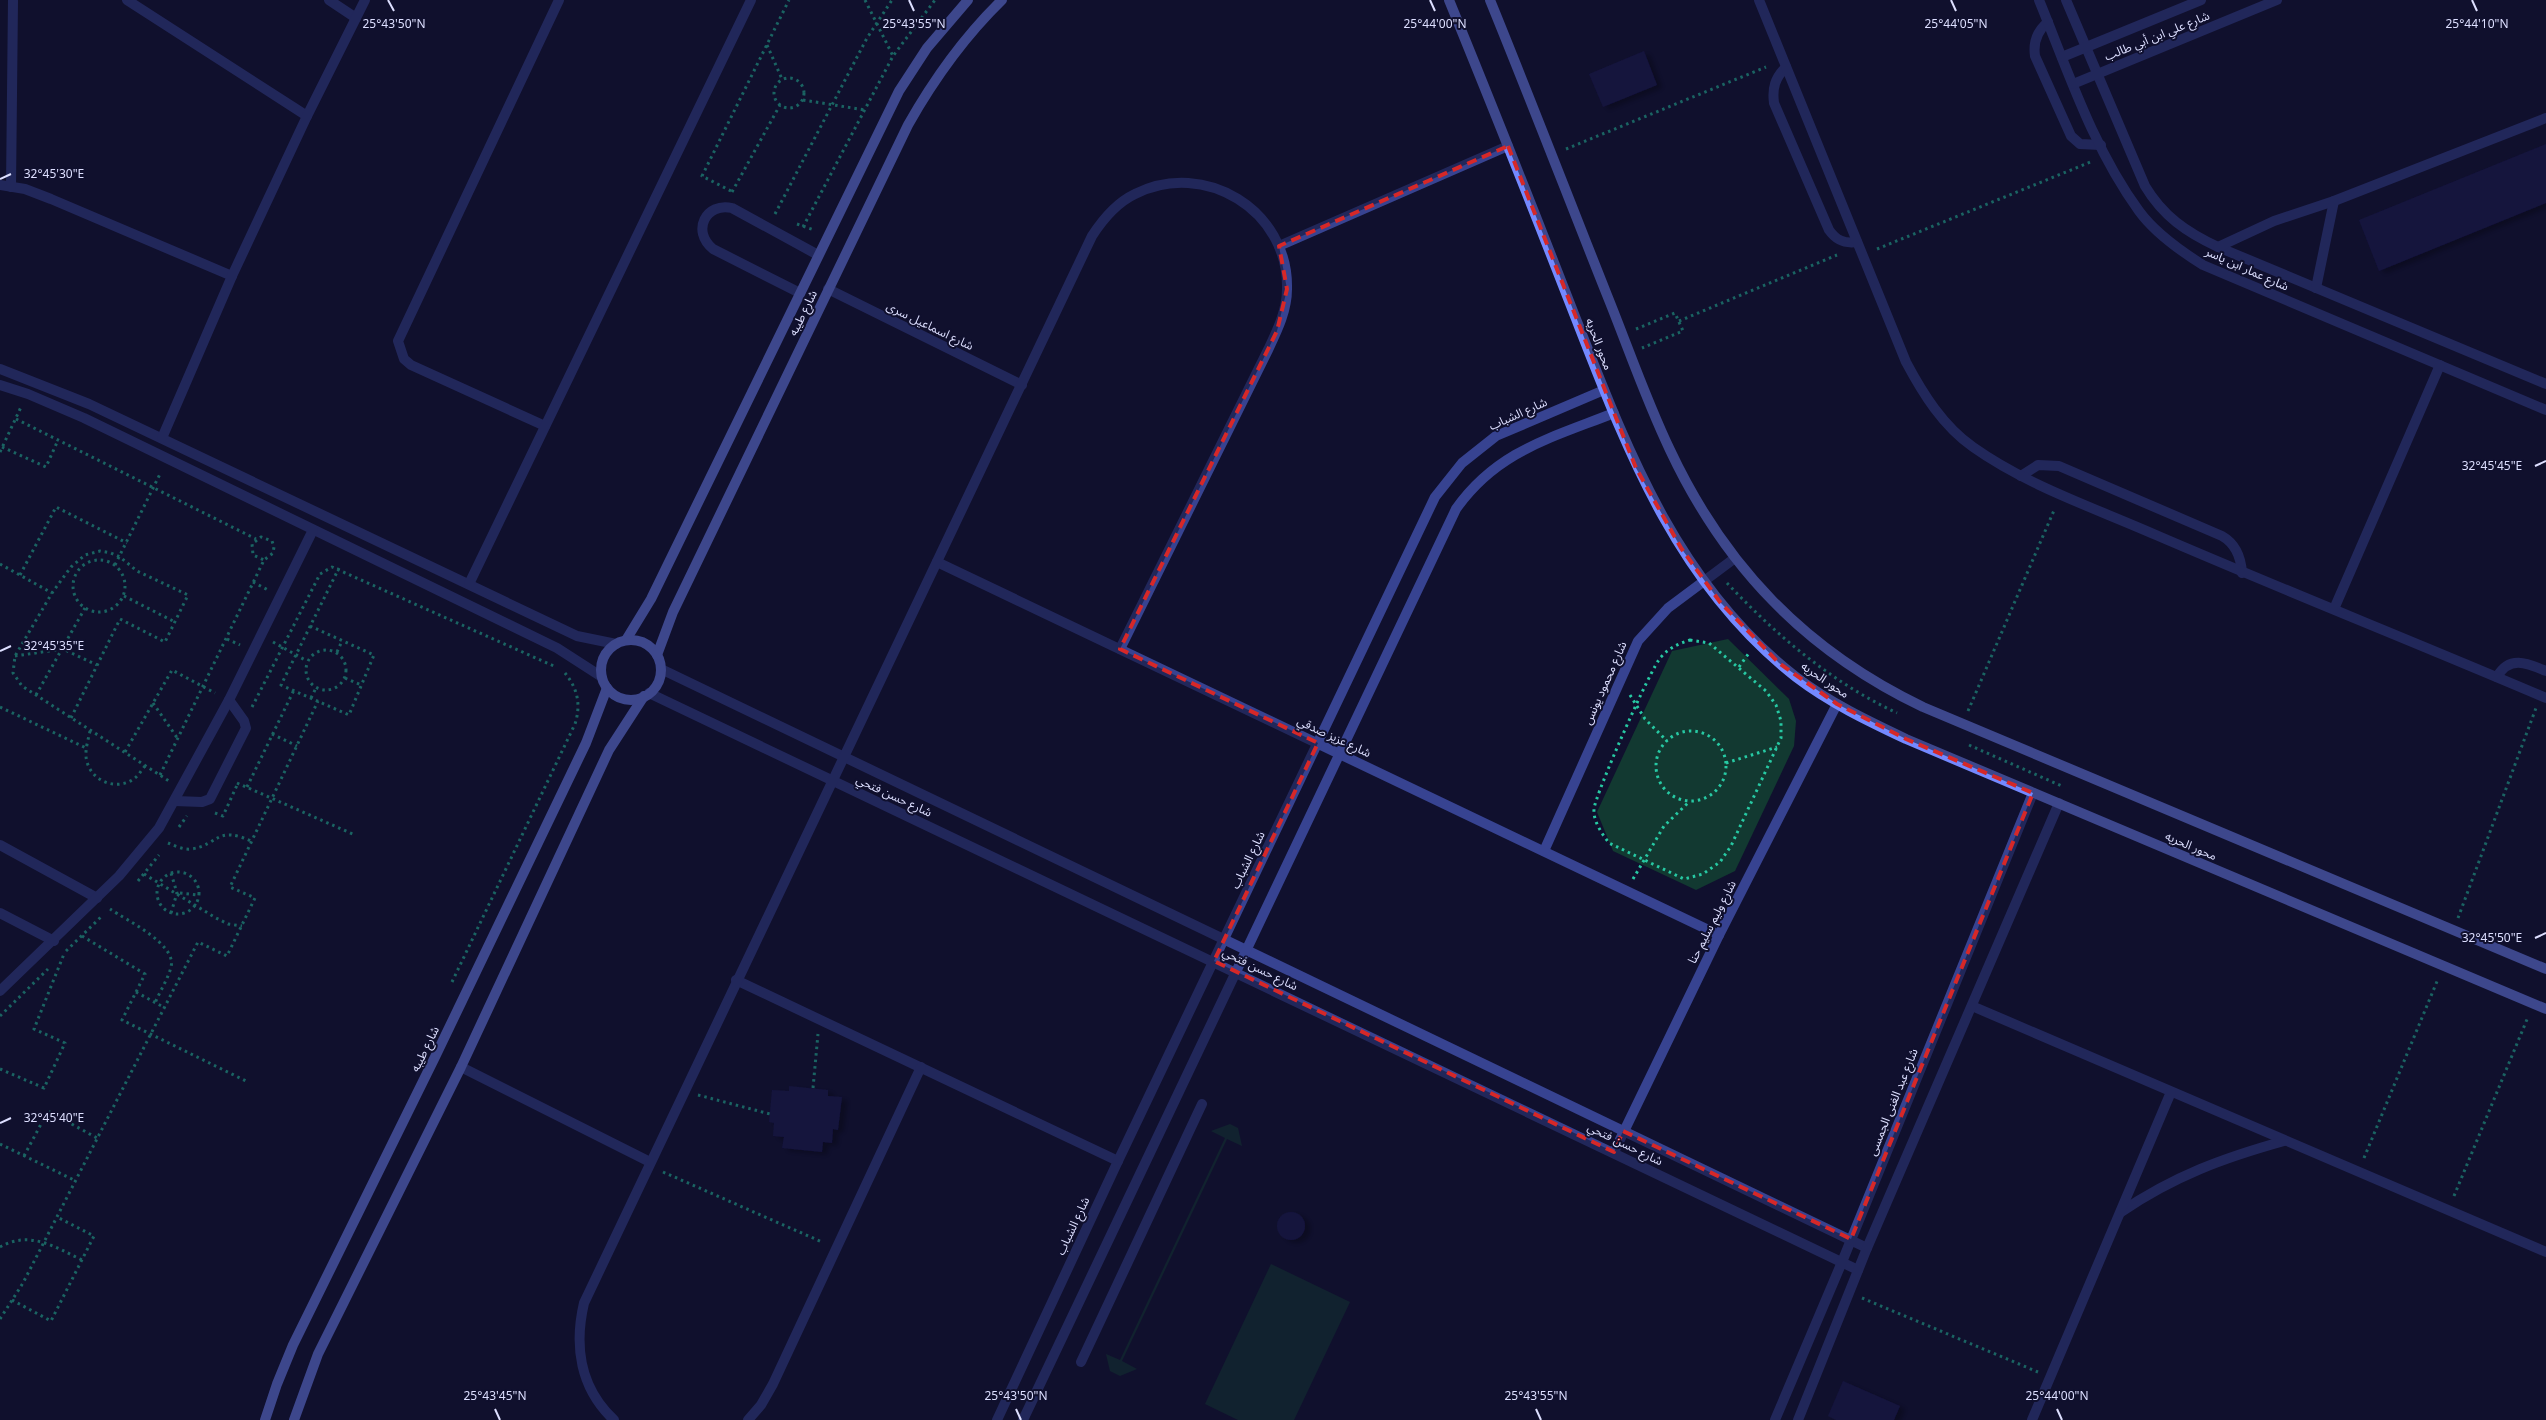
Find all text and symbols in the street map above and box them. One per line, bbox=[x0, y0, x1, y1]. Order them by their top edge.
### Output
street label: شارع علي ابن أبي طالب bbox=[2102, 7, 2213, 66]
text: 25°43'50"N bbox=[362, 15, 426, 32]
text: 25°43'55"N bbox=[882, 15, 946, 32]
text: 25°44'00"N bbox=[1403, 15, 1467, 32]
text: 25°44'05"N bbox=[1924, 15, 1988, 32]
text: 25°44'10"N bbox=[2445, 15, 2509, 32]
text: 32°45'30"E bbox=[24, 165, 84, 182]
street label: شارع عمار ابن ياسر bbox=[2201, 242, 2292, 295]
street label: شارع طيبه bbox=[784, 287, 822, 339]
street label: شارع اسماعيل سرى bbox=[883, 297, 977, 355]
street label: محور الحريه bbox=[1582, 315, 1617, 372]
street label: شارع الشباب bbox=[1486, 393, 1550, 435]
text: 32°45'45"E bbox=[2462, 457, 2522, 474]
text: 32°45'35"E bbox=[24, 637, 84, 654]
street label: شارع محمود يونس bbox=[1579, 638, 1631, 728]
street label: محور الحريه bbox=[1798, 657, 1853, 702]
street label: شارع عزيز صدقي bbox=[1294, 712, 1374, 763]
street label: شارع حسن فتحي bbox=[853, 771, 935, 822]
street label: محور الحريه bbox=[2163, 827, 2220, 864]
street label: شارع الشباب bbox=[1226, 828, 1270, 892]
street label: شارع وليم سليم حنا bbox=[1683, 877, 1741, 967]
text: 32°45'50"E bbox=[2462, 929, 2522, 946]
street label: شارع حسن فتحي bbox=[1219, 943, 1301, 996]
street label: شارع طيبه bbox=[406, 1023, 444, 1075]
street label: شارع عبد الغنى الجمسى bbox=[1863, 1046, 1923, 1158]
text: 32°45'40"E bbox=[24, 1109, 84, 1126]
street label: شارع حسن فتحي bbox=[1584, 1118, 1666, 1171]
street label: شارع الشباب bbox=[1052, 1194, 1094, 1258]
text: 25°43'45"N bbox=[463, 1387, 527, 1404]
text: 25°43'50"N bbox=[984, 1387, 1048, 1404]
text: 25°43'55"N bbox=[1504, 1387, 1568, 1404]
text: 25°44'00"N bbox=[2025, 1387, 2089, 1404]

